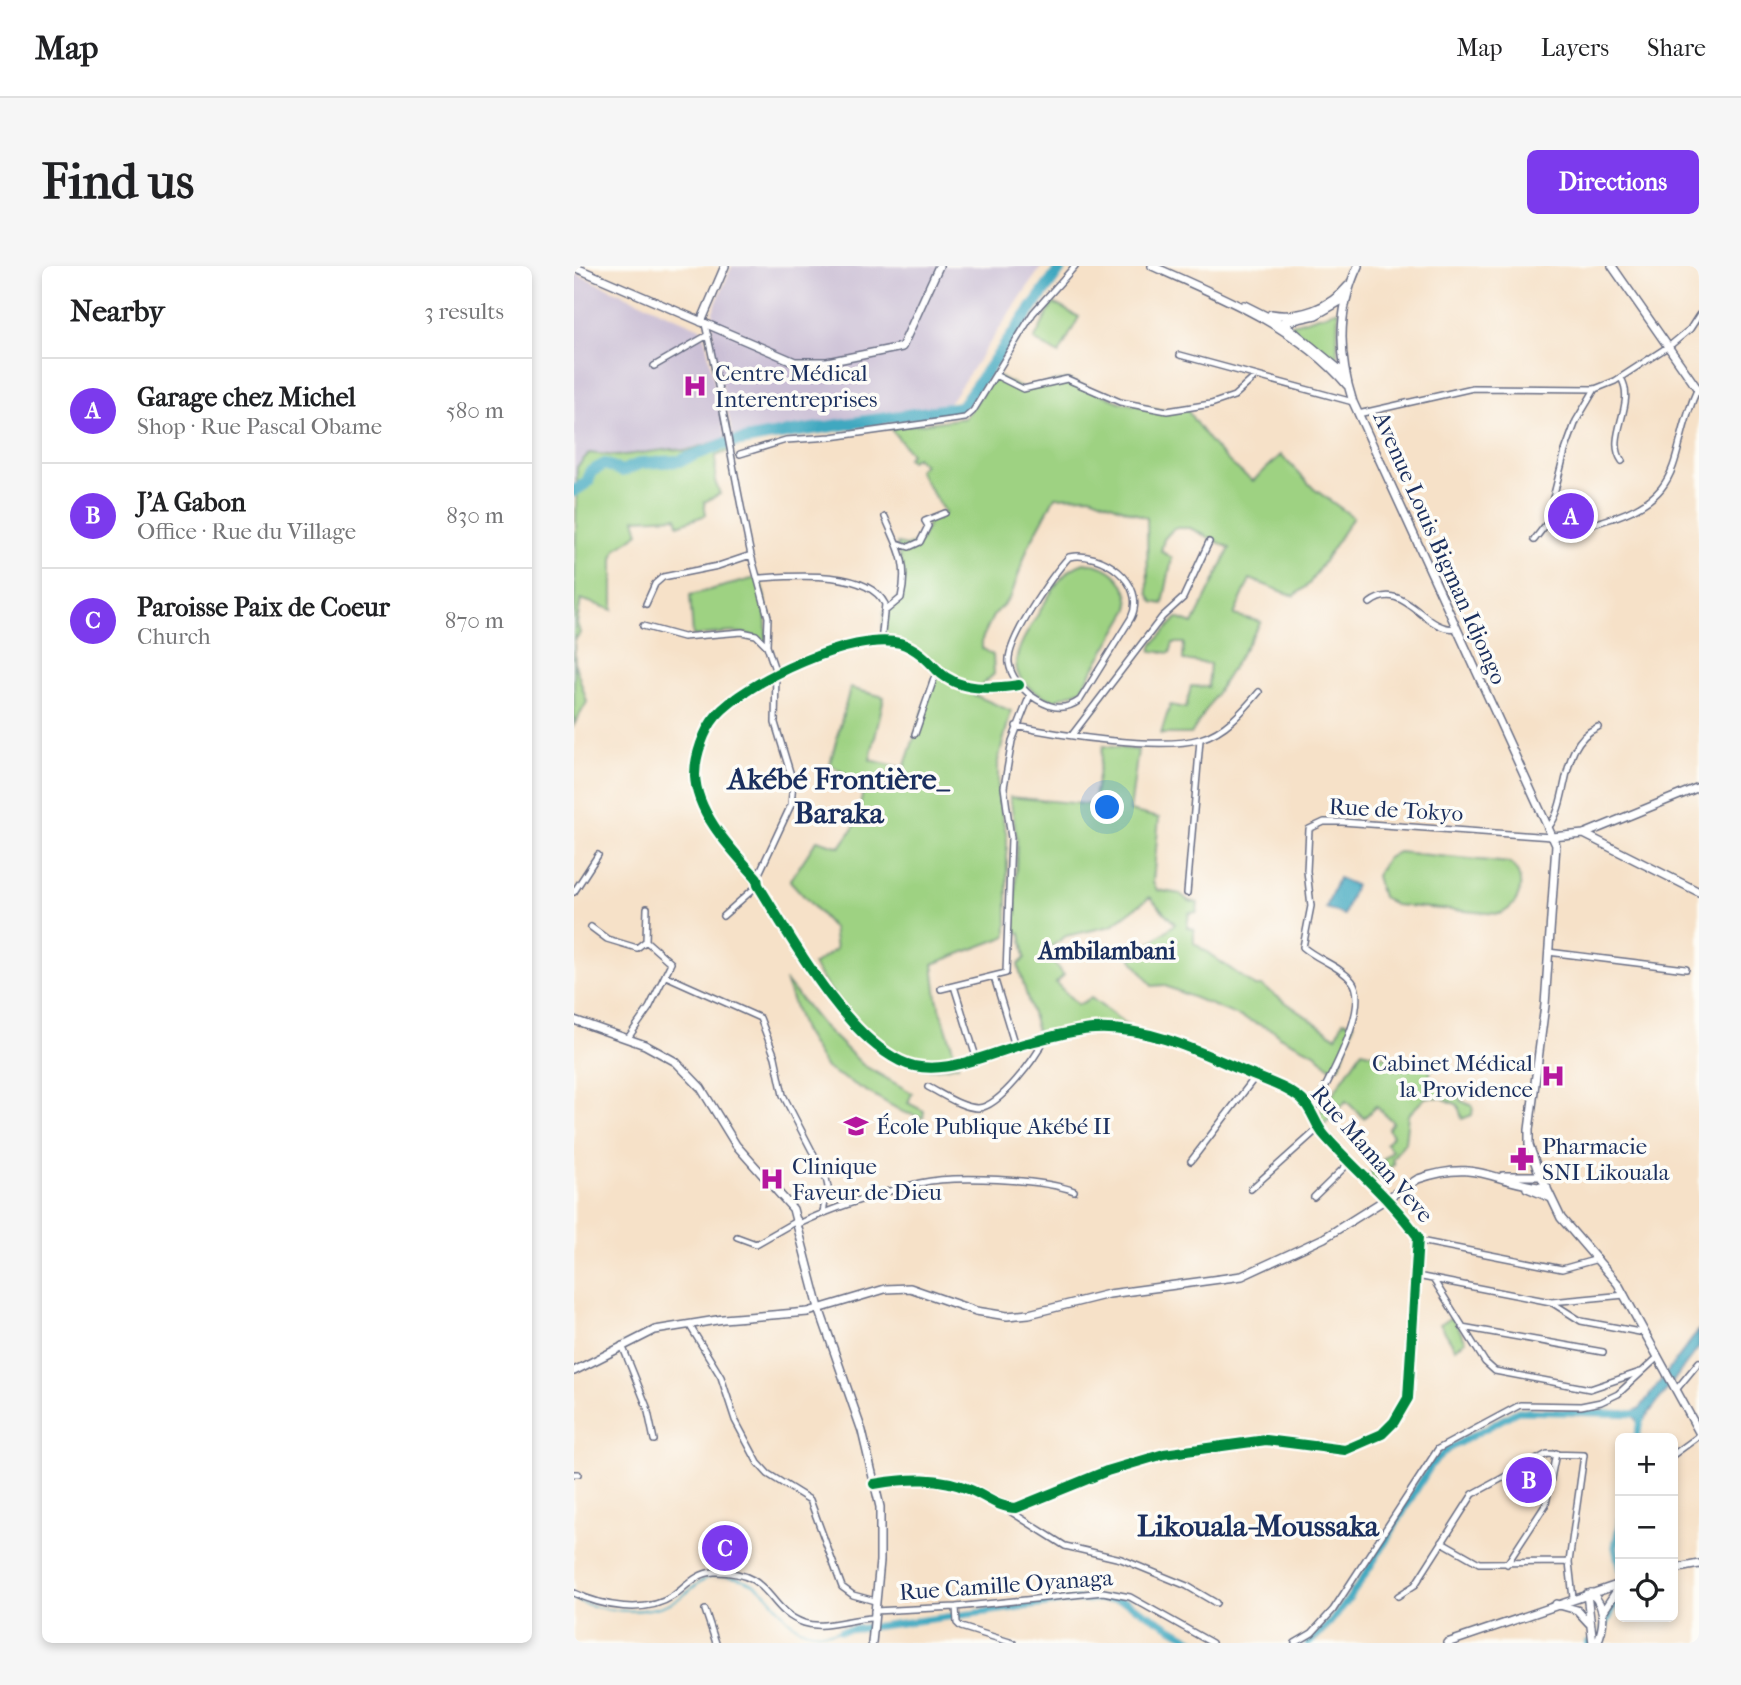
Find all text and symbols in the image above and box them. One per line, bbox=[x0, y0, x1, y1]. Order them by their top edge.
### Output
text: Map bbox=[35, 29, 98, 68]
text: Map bbox=[1457, 34, 1503, 62]
text: Layers bbox=[1541, 34, 1609, 62]
text: Share bbox=[1647, 34, 1706, 62]
button: Directions bbox=[1527, 150, 1699, 214]
text: Find us bbox=[42, 153, 194, 211]
text: Nearby bbox=[70, 294, 165, 329]
text: 3 results bbox=[424, 298, 504, 325]
place label: Centre Médical Interentreprises bbox=[715, 360, 877, 413]
hospital icon: Centre Médical Interentreprises bbox=[681, 372, 709, 400]
text: Garage chez Michel bbox=[137, 382, 356, 413]
text: A bbox=[86, 397, 100, 424]
text: 580 m bbox=[446, 397, 504, 424]
street label: Avenue Louis Bigman Idjongo bbox=[1367, 407, 1512, 689]
text: Shop · Rue Pascal Obame bbox=[137, 413, 382, 440]
text: J'A Gabon bbox=[137, 487, 246, 518]
pin: A bbox=[1548, 490, 1594, 542]
text: B bbox=[86, 502, 100, 529]
text: 830 m bbox=[446, 502, 504, 529]
text: Office · Rue du Village bbox=[137, 518, 356, 545]
text: Paroisse Paix de Coeur bbox=[137, 592, 390, 623]
text: C bbox=[85, 607, 101, 634]
text: 870 m bbox=[445, 607, 504, 634]
text: Church bbox=[137, 623, 211, 650]
district label: Akébé Frontière_ Baraka bbox=[726, 762, 951, 831]
your location bbox=[1090, 790, 1124, 824]
street label: Rue de Tokyo bbox=[1328, 793, 1464, 827]
district label: Ambilambani bbox=[1036, 937, 1177, 965]
place label: Cabinet Médical la Providence bbox=[1372, 1050, 1534, 1103]
hospital icon: Cabinet Médical la Providence bbox=[1539, 1062, 1567, 1090]
street label: Rue Maman Veve bbox=[1305, 1080, 1439, 1228]
school or university icon: École Publique Akébé II bbox=[842, 1112, 870, 1140]
place label: École Publique Akébé II bbox=[876, 1113, 1111, 1140]
place label: Pharmacie SNI Likouala bbox=[1542, 1133, 1670, 1186]
pharmacy icon: Pharmacie SNI Likouala bbox=[1508, 1145, 1536, 1173]
place label: Clinique Faveur de Dieu bbox=[792, 1153, 942, 1206]
hospital icon: Clinique Faveur de Dieu bbox=[758, 1165, 786, 1193]
map controls bbox=[1615, 1433, 1678, 1622]
button: + bbox=[1615, 1433, 1678, 1496]
pin: B bbox=[1506, 1454, 1552, 1506]
button: − bbox=[1615, 1496, 1678, 1559]
district label: Likouala-Moussaka bbox=[1137, 1509, 1380, 1544]
pin: C bbox=[702, 1522, 748, 1574]
button: locate bbox=[1615, 1559, 1678, 1622]
street label: Rue Camille Oyanaga bbox=[898, 1564, 1114, 1606]

